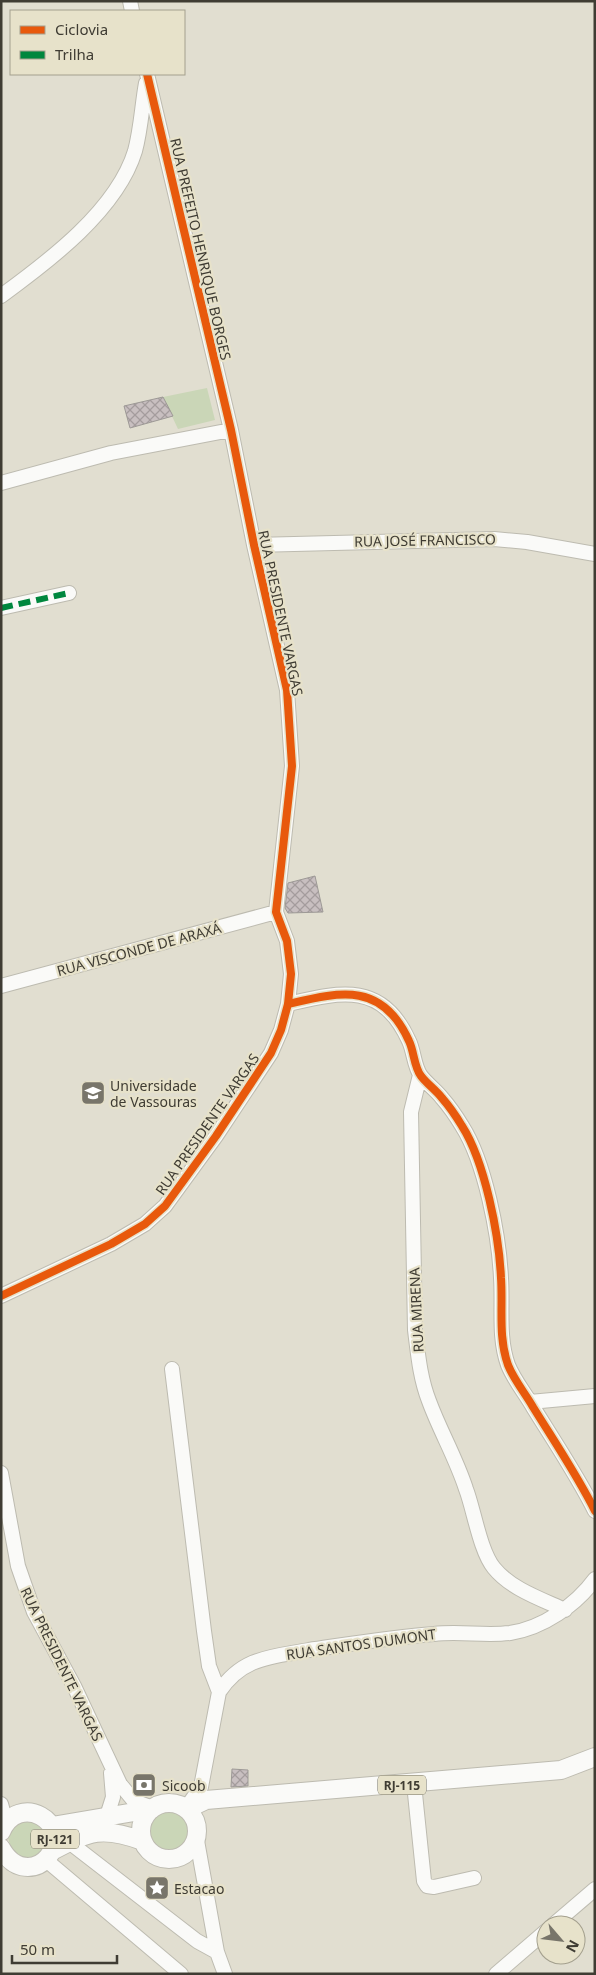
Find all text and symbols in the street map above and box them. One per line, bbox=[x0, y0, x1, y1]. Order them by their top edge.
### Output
legend bbox=[10, 10, 185, 75]
text: Ciclovia bbox=[55, 19, 108, 39]
text: Trilha bbox=[55, 44, 94, 64]
street label: RUA PREFEITO HENRIQUE BORGES bbox=[166, 136, 236, 362]
street label: RUA PRESIDENTE VARGAS bbox=[254, 528, 308, 698]
street label: RUA JOSÉ FRANCISCO bbox=[354, 529, 496, 551]
street label: RUA VISCONDE DE ARAXÁ bbox=[55, 918, 223, 980]
street label: RUA PRESIDENTE VARGAS bbox=[151, 1049, 263, 1199]
place label: Universidade de Vassouras bbox=[110, 1076, 197, 1111]
school or university icon: Universidade de Vassouras bbox=[80, 1080, 106, 1106]
street label: RUA MIRENA bbox=[404, 1267, 428, 1353]
street label: RUA PRESIDENTE VARGAS bbox=[16, 1584, 108, 1744]
street label: RUA SANTOS DUMONT bbox=[285, 1624, 437, 1664]
bank icon: Sicoob bbox=[131, 1772, 157, 1798]
place label: Sicoob bbox=[162, 1776, 206, 1795]
road number: RJ-115 bbox=[378, 1776, 426, 1794]
road number: RJ-121 bbox=[31, 1830, 79, 1848]
place icon: Estacao bbox=[144, 1875, 170, 1901]
place label: Estacao bbox=[174, 1879, 224, 1898]
north arrow bbox=[536, 1915, 586, 1965]
scale bar bbox=[12, 1932, 118, 1964]
text: N bbox=[562, 1937, 584, 1956]
text: 50 m bbox=[20, 1939, 55, 1959]

